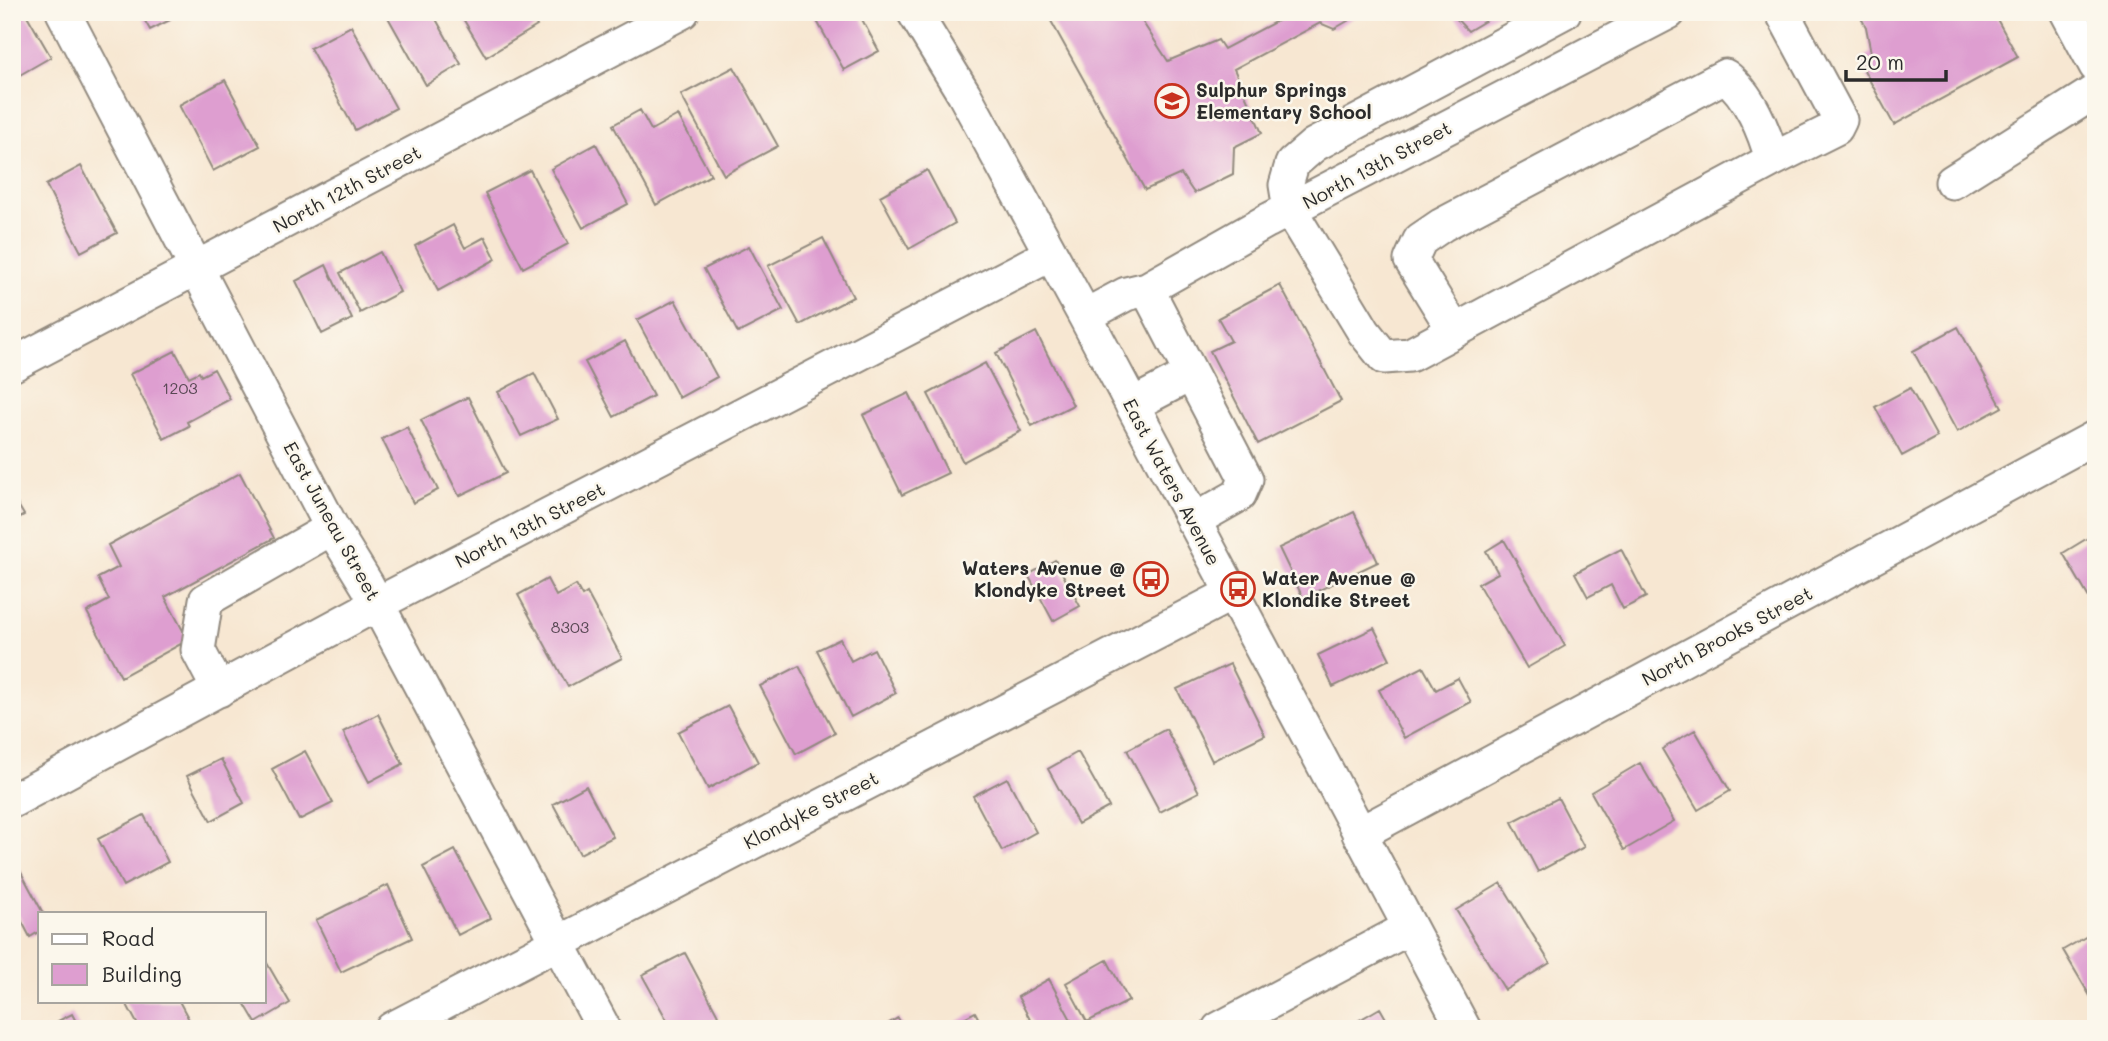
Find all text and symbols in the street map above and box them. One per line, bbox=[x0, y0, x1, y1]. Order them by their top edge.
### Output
scale bar bbox=[1846, 38, 1945, 82]
text: 20 m bbox=[1856, 48, 1904, 75]
place label: Sulphur Springs Elementary School bbox=[1196, 77, 1372, 124]
school or university icon: Sulphur Springs Elementary School bbox=[1153, 82, 1191, 120]
street label: North 13th Street bbox=[1298, 115, 1456, 214]
street label: North 12th Street bbox=[268, 139, 425, 238]
house number: 1203 bbox=[162, 377, 198, 398]
street label: East Waters Avenue bbox=[1118, 394, 1227, 570]
street label: East Juneau Street bbox=[278, 437, 387, 605]
street label: North 13th Street bbox=[450, 476, 609, 573]
place label: Waters Avenue @ Klondyke Street bbox=[962, 555, 1126, 602]
bus stop icon: Waters Avenue @ Klondyke Street bbox=[1132, 560, 1170, 598]
place label: Water Avenue @ Klondike Street bbox=[1262, 565, 1416, 612]
bus stop icon: Water Avenue @ Klondike Street bbox=[1219, 570, 1257, 608]
street label: North Brooks Street bbox=[1637, 580, 1816, 691]
house number: 8303 bbox=[551, 616, 589, 637]
street label: Klondyke Street bbox=[739, 765, 883, 854]
legend bbox=[38, 912, 266, 1002]
text: Road bbox=[102, 924, 154, 951]
text: Building bbox=[102, 960, 182, 987]

